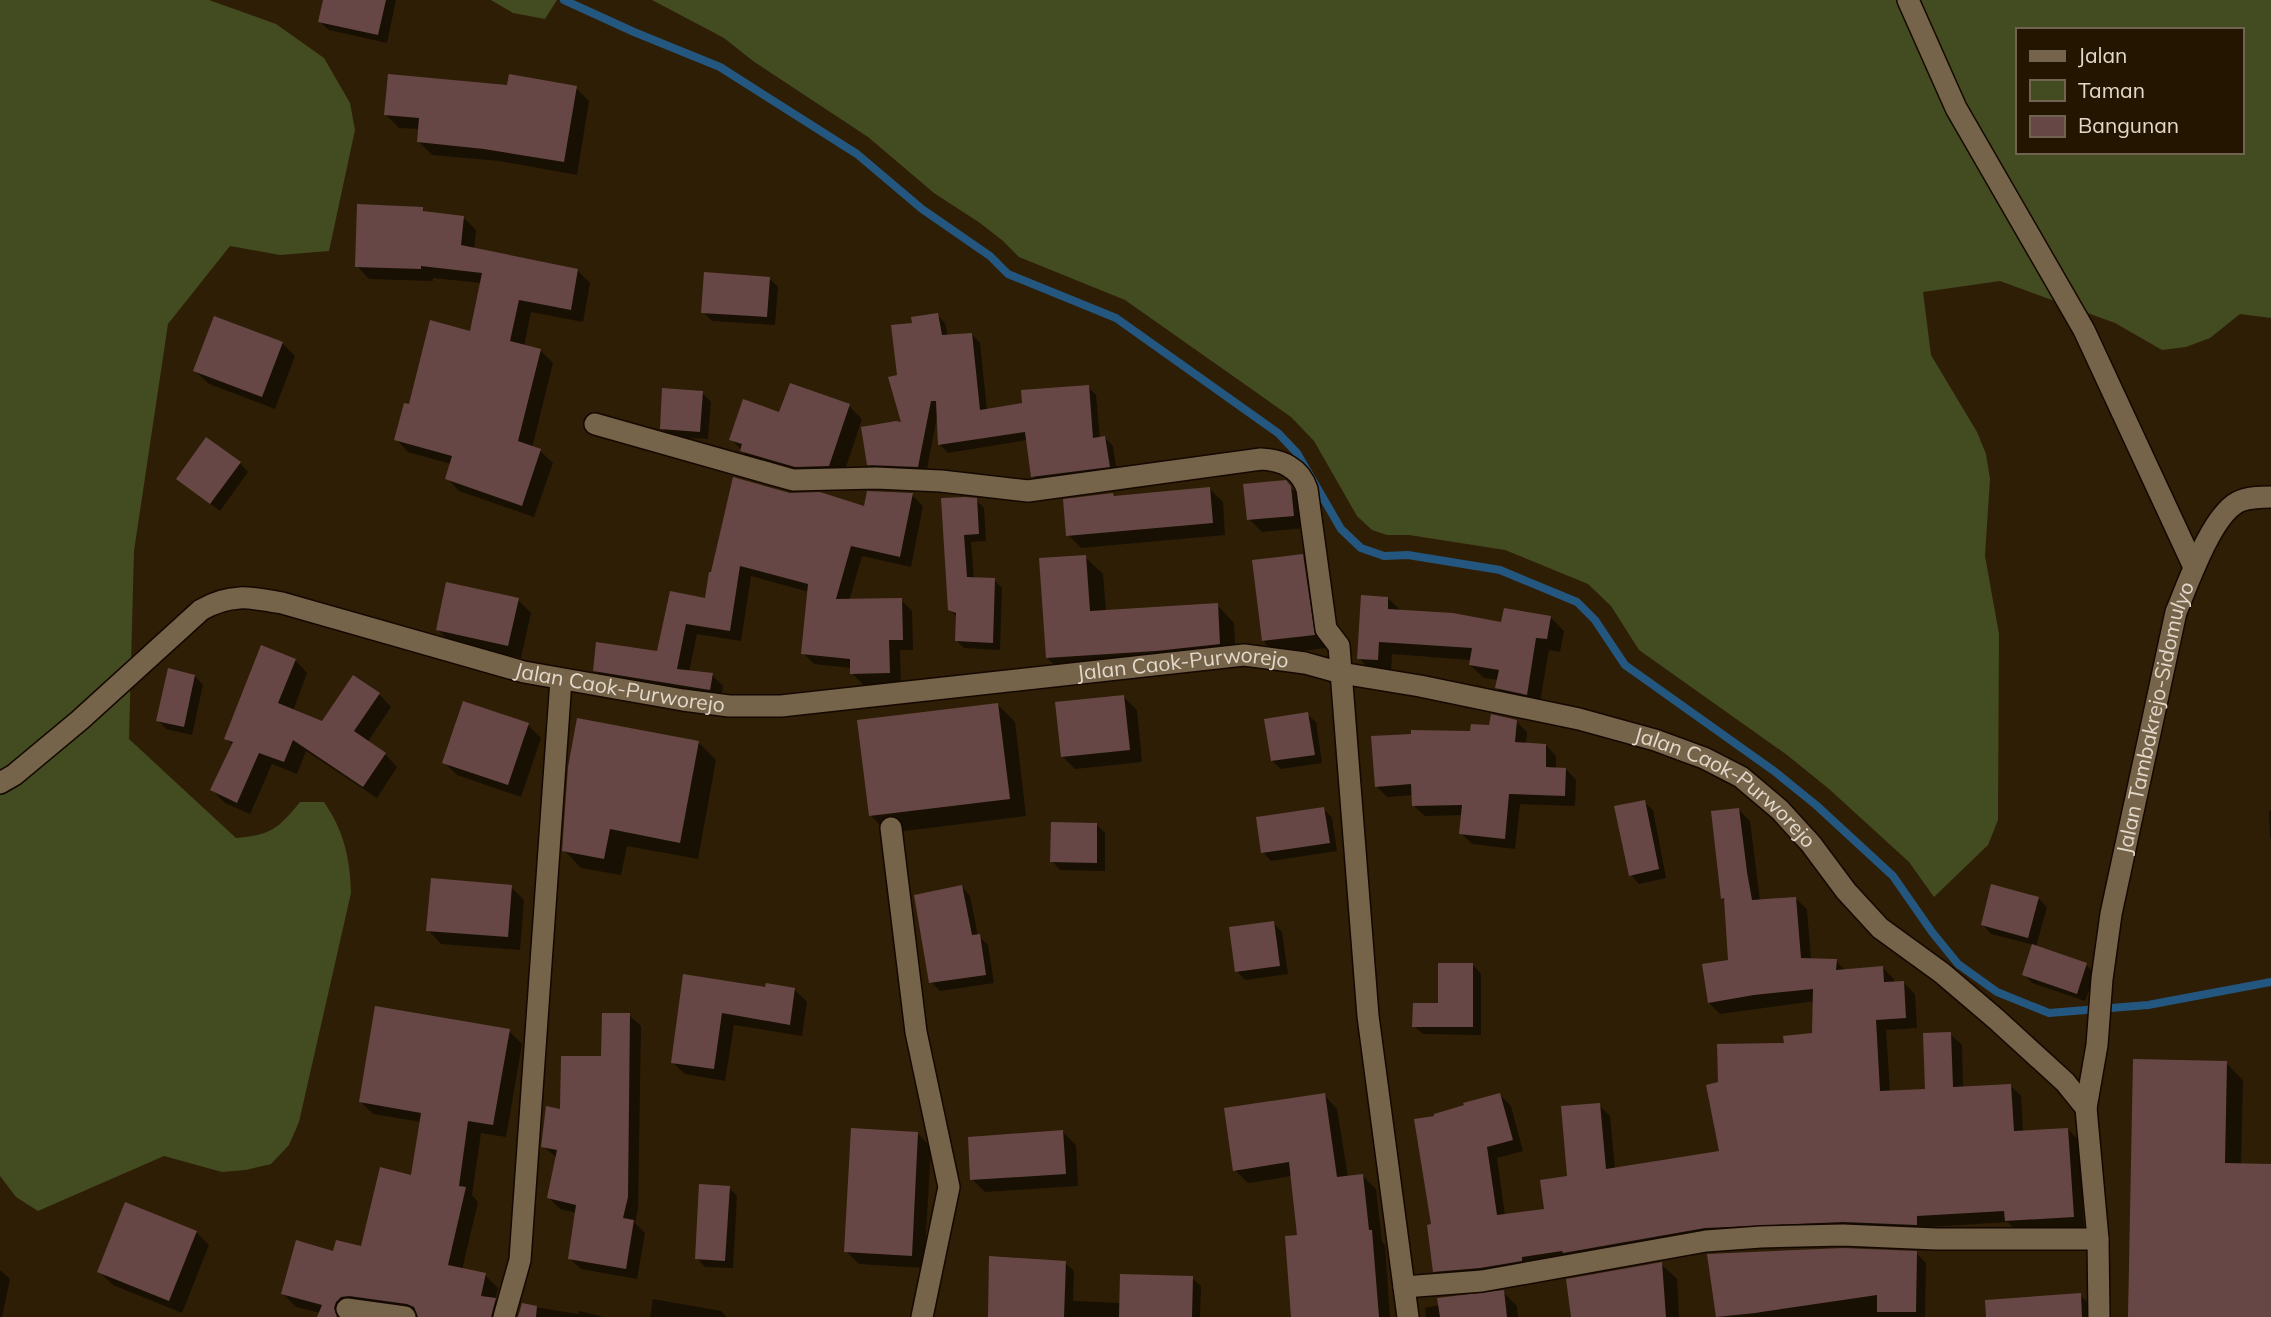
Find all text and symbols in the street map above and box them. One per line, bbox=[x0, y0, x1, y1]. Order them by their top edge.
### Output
legend bbox=[2016, 28, 2243, 154]
text: Jalan bbox=[2078, 42, 2127, 68]
text: Taman bbox=[2078, 77, 2145, 103]
text: Bangunan bbox=[2078, 112, 2179, 138]
street label: Jalan Tambakrejo-Sidomulyo bbox=[2110, 577, 2199, 856]
street label: Jalan Caok-Purworejo bbox=[1076, 641, 1290, 685]
street label: Jalan Caok-Purworejo bbox=[512, 656, 727, 717]
street label: Jalan Caok-Purworejo bbox=[1631, 721, 1822, 853]

